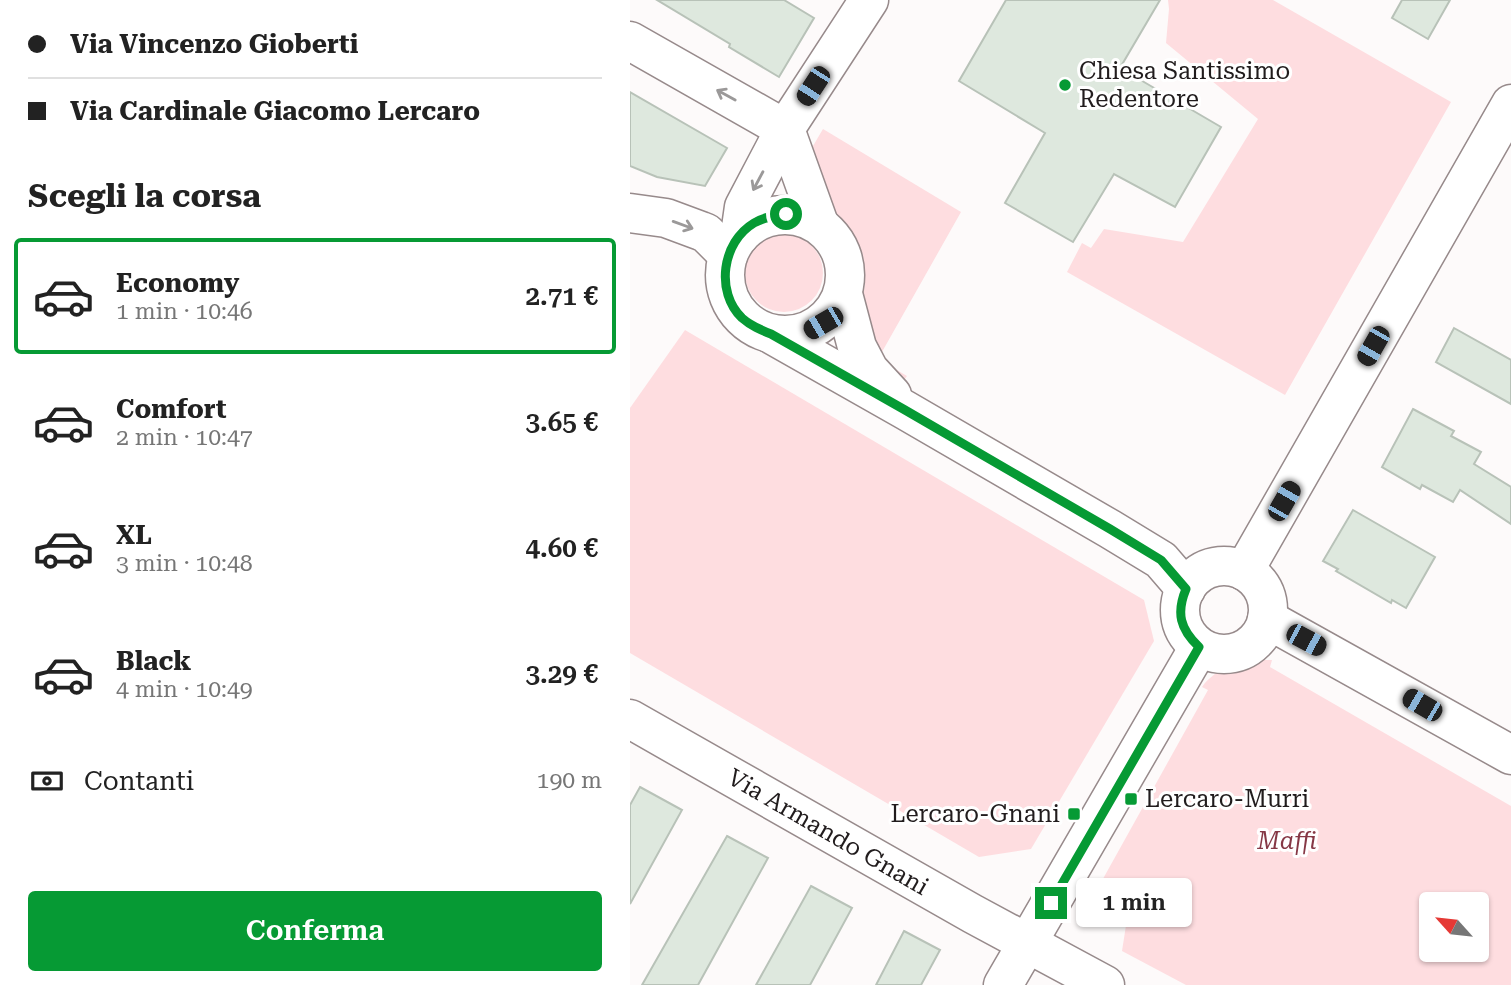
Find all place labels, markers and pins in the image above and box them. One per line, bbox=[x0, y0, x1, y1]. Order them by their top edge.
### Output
place label: Chiesa Santissimo Redentore bbox=[1079, 57, 1290, 113]
marker: Chiesa Santissimo Redentore bbox=[1057, 77, 1073, 93]
place label: Lercaro-Murri bbox=[1145, 785, 1310, 813]
marker: Lercaro-Murri bbox=[1123, 791, 1139, 807]
place label: Lercaro-Gnani bbox=[890, 800, 1060, 828]
marker: Lercaro-Gnani bbox=[1066, 806, 1082, 822]

